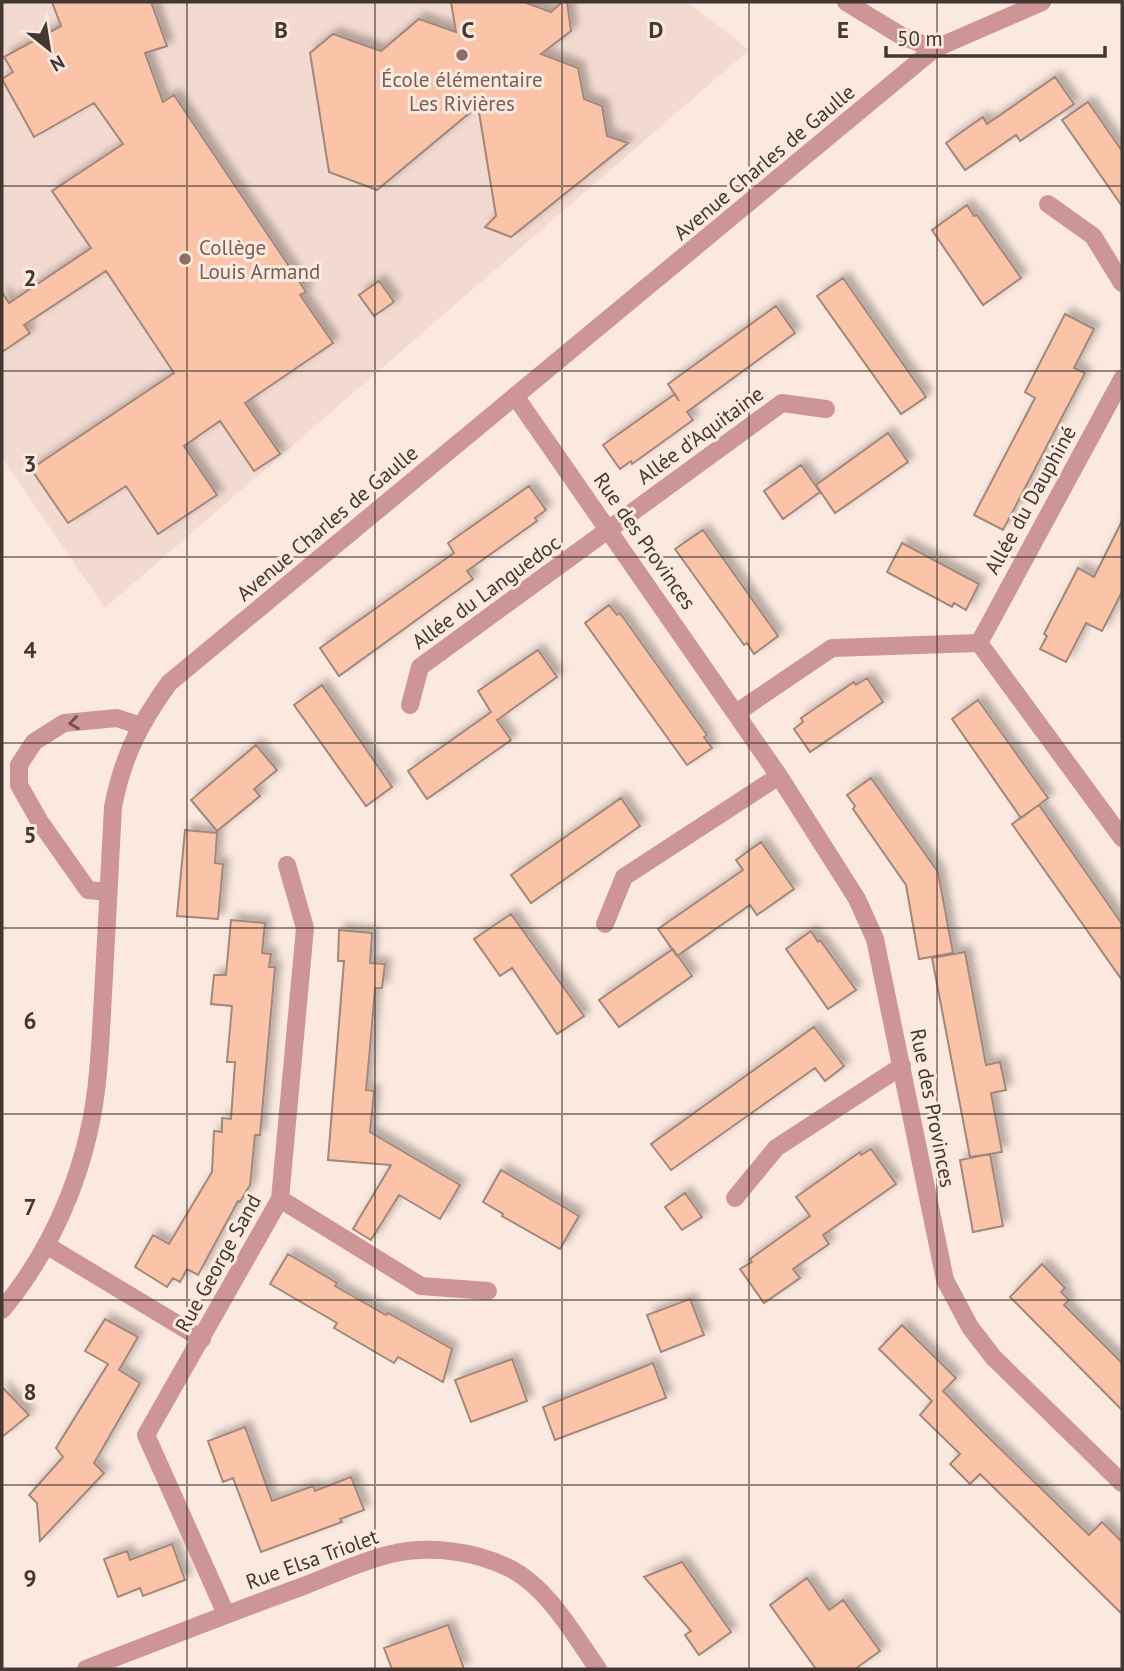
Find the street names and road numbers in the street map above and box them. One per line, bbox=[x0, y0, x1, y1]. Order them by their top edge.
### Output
street label: Avenue Charles de Gaulle bbox=[668, 78, 860, 246]
street label: Allée d'Aquitaine bbox=[631, 380, 769, 490]
street label: Allée du Dauphiné bbox=[978, 421, 1082, 579]
street label: Avenue Charles de Gaulle bbox=[231, 439, 423, 607]
street label: Rue des Provinces bbox=[588, 467, 702, 615]
street label: Allée du Languedoc bbox=[406, 529, 566, 655]
street label: Rue des Provinces bbox=[904, 1026, 962, 1190]
street label: Rue George Sand bbox=[169, 1189, 267, 1337]
street label: Rue Elsa Triolet bbox=[242, 1523, 382, 1595]

